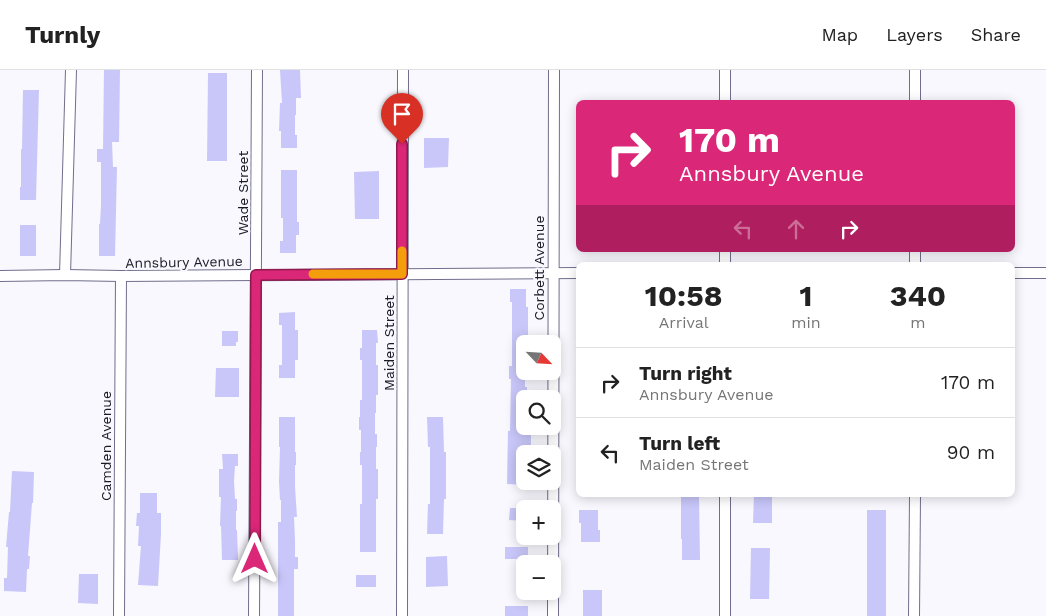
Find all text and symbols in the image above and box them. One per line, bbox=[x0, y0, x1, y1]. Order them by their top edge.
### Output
text: Turnly bbox=[25, 21, 100, 49]
text: Map bbox=[821, 24, 858, 45]
text: Layers bbox=[886, 24, 943, 45]
text: Share bbox=[971, 24, 1021, 45]
pin bbox=[381, 93, 423, 144]
icon: arrive bbox=[388, 100, 416, 128]
text: 170 m bbox=[679, 119, 780, 161]
icon: right bbox=[596, 120, 661, 185]
street label: Wade Street bbox=[235, 151, 251, 235]
text: Annsbury Avenue bbox=[679, 161, 864, 186]
icon: left bbox=[729, 215, 757, 243]
icon: ahead bbox=[782, 215, 810, 243]
icon: right bbox=[835, 215, 863, 243]
street label: Corbett Avenue bbox=[531, 216, 547, 320]
street label: Annsbury Avenue bbox=[125, 253, 243, 271]
text: 10:58 bbox=[645, 278, 722, 313]
text: 1 bbox=[800, 278, 813, 313]
text: 340 bbox=[890, 278, 946, 313]
street label: Maiden Street bbox=[381, 295, 397, 391]
text: Arrival bbox=[659, 313, 709, 332]
text: min bbox=[791, 313, 821, 332]
text: m bbox=[910, 313, 926, 332]
north arrow bbox=[516, 335, 561, 380]
map controls bbox=[516, 335, 561, 600]
text: Turn right bbox=[639, 362, 732, 385]
icon: right bbox=[596, 369, 624, 397]
text: 170 m bbox=[941, 371, 995, 394]
text: Annsbury Avenue bbox=[639, 385, 774, 404]
button: search bbox=[516, 390, 561, 435]
street label: Camden Avenue bbox=[98, 391, 114, 501]
text: Turn left bbox=[639, 432, 720, 455]
icon: left bbox=[596, 439, 624, 467]
text: 90 m bbox=[947, 441, 995, 464]
button: layers bbox=[516, 445, 561, 490]
text: Maiden Street bbox=[639, 455, 749, 474]
button: + bbox=[516, 500, 561, 545]
position arrow bbox=[228, 532, 280, 584]
button: − bbox=[516, 555, 561, 600]

